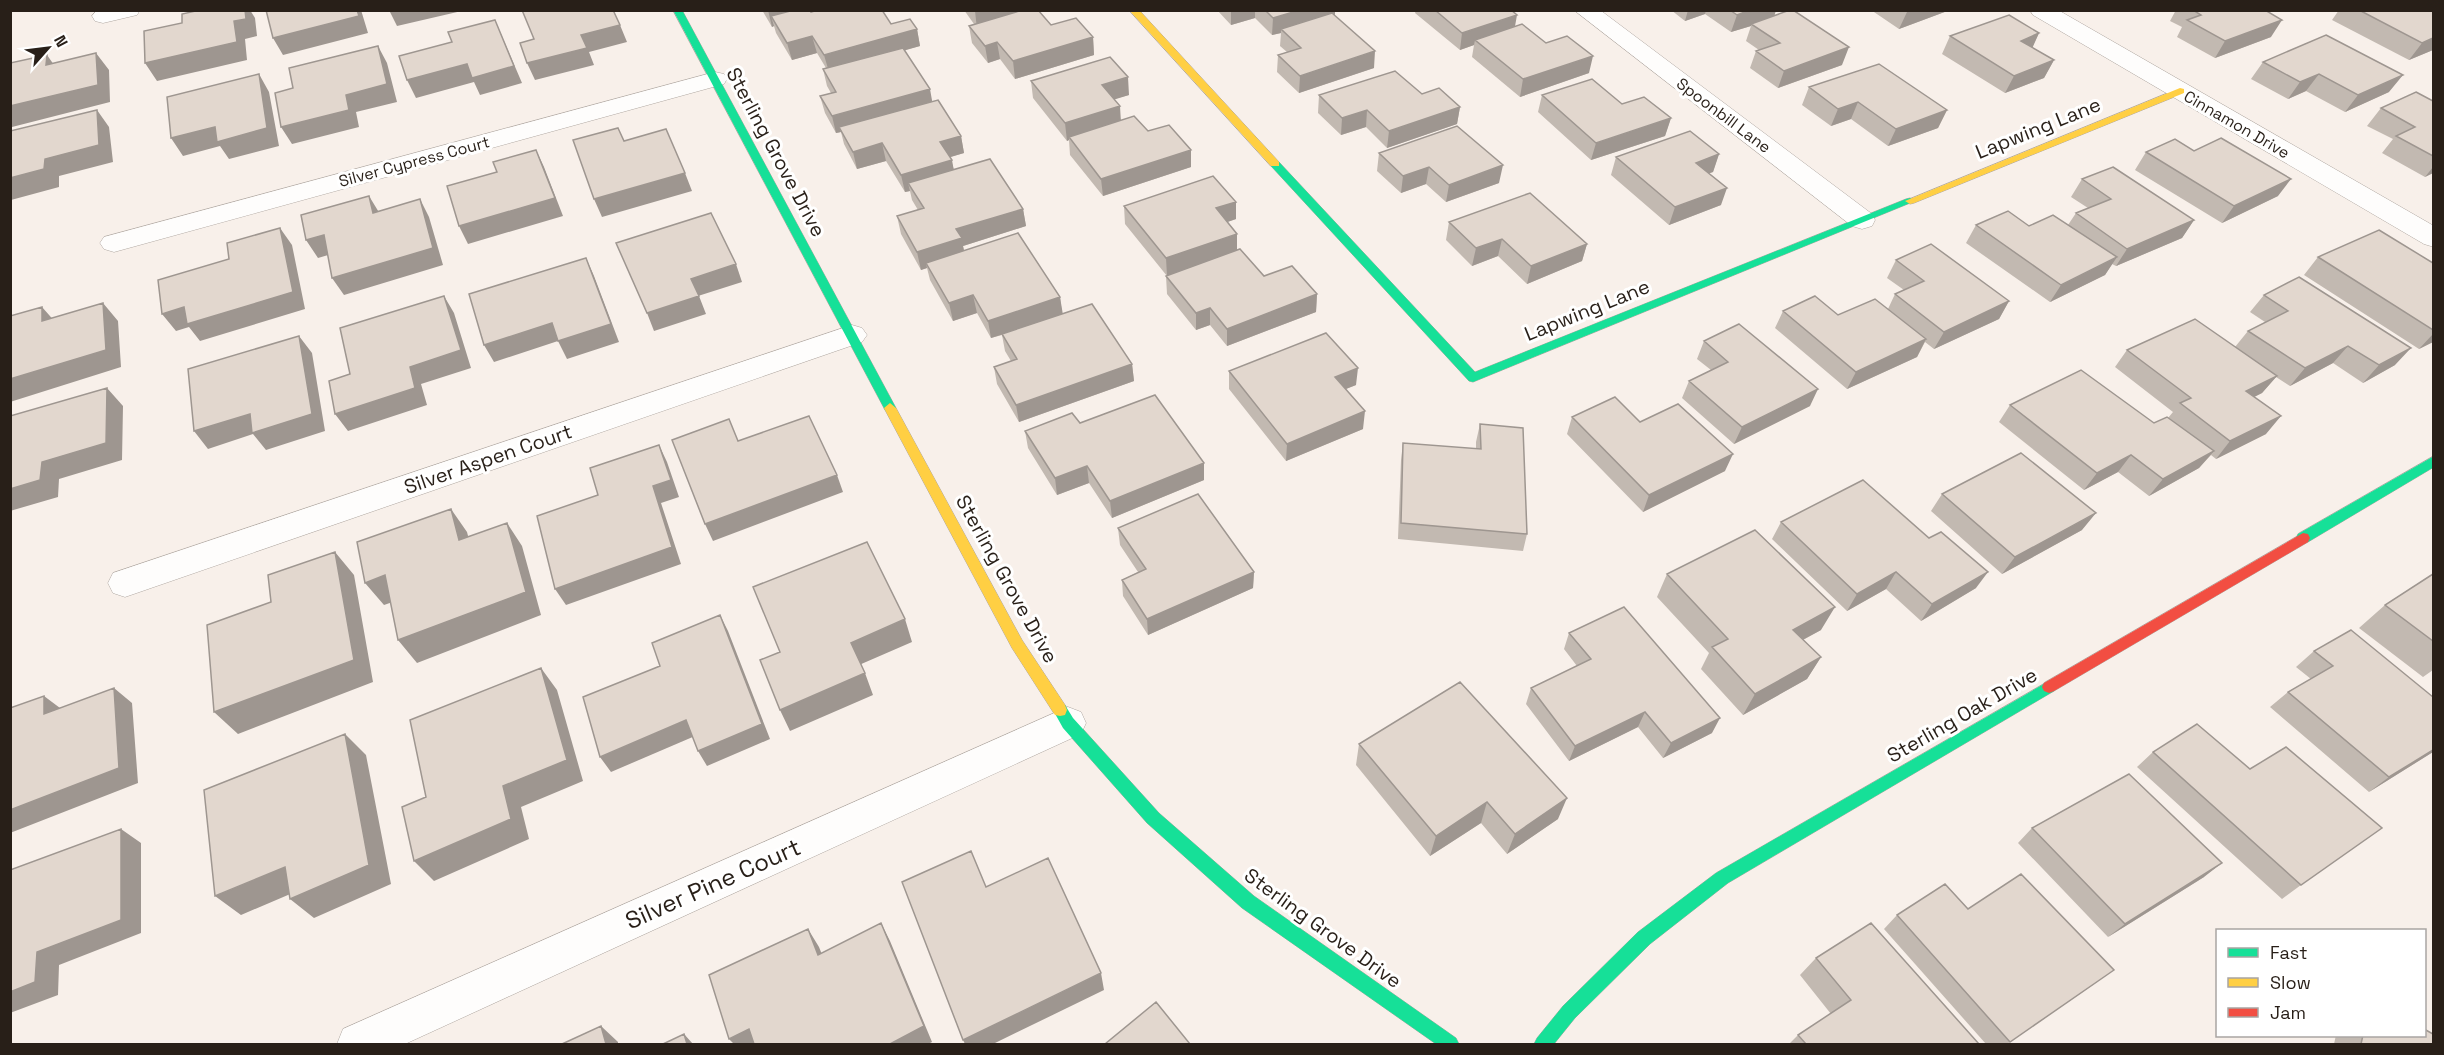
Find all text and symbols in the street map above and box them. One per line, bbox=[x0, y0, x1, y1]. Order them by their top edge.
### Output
north arrow bbox=[18, 18, 78, 78]
text: N bbox=[49, 32, 73, 51]
street label: Sterling Grove Drive bbox=[720, 63, 832, 241]
street label: Spoonbill Lane bbox=[1672, 73, 1775, 158]
street label: Cinnamon Drive bbox=[2180, 86, 2293, 163]
street label: Lapwing Lane bbox=[1972, 91, 2104, 165]
street label: Silver Cypress Court bbox=[336, 131, 492, 192]
street label: Lapwing Lane bbox=[1521, 273, 1653, 347]
street label: Silver Aspen Court bbox=[401, 418, 575, 500]
street label: Sterling Grove Drive bbox=[950, 490, 1064, 668]
street label: Sterling Oak Drive bbox=[1882, 661, 2042, 769]
street label: Silver Pine Court bbox=[620, 831, 805, 936]
street label: Sterling Grove Drive bbox=[1239, 862, 1407, 994]
legend bbox=[2216, 929, 2426, 1037]
text: Fast bbox=[2270, 941, 2307, 964]
text: Slow bbox=[2270, 971, 2311, 994]
text: Jam bbox=[2270, 1001, 2306, 1024]

